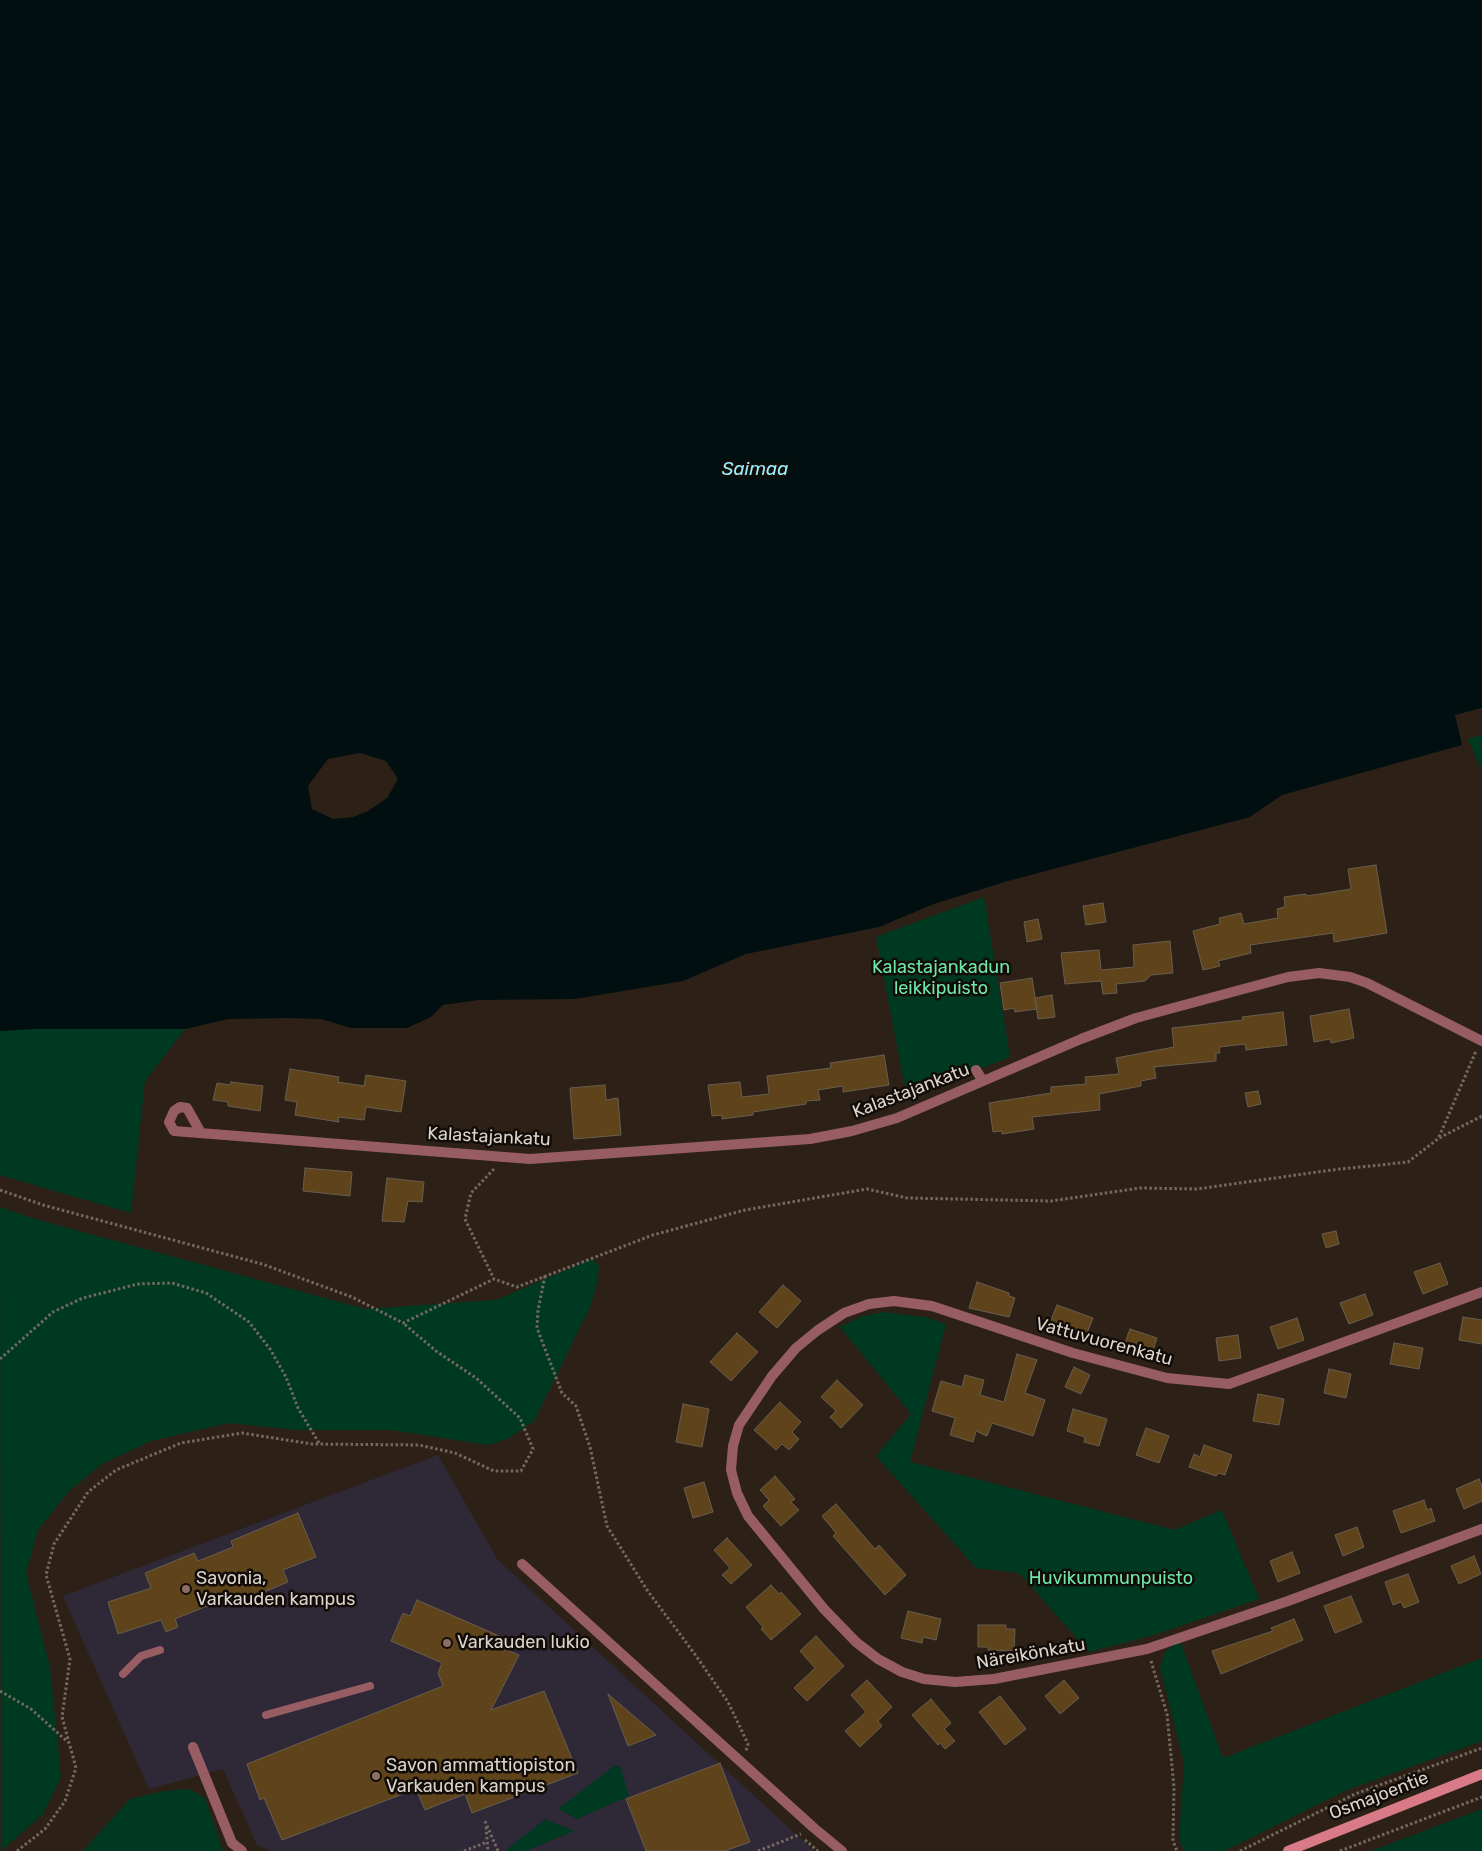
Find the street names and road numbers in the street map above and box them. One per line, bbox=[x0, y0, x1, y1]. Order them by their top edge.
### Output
street label: Kalastajankatu bbox=[849, 1059, 973, 1123]
street label: Kalastajankatu bbox=[427, 1123, 551, 1151]
street label: Vattuvuorenkatu bbox=[1033, 1313, 1175, 1371]
street label: Näreikönkatu bbox=[975, 1634, 1087, 1674]
street label: Osmajoentie bbox=[1326, 1767, 1432, 1825]

